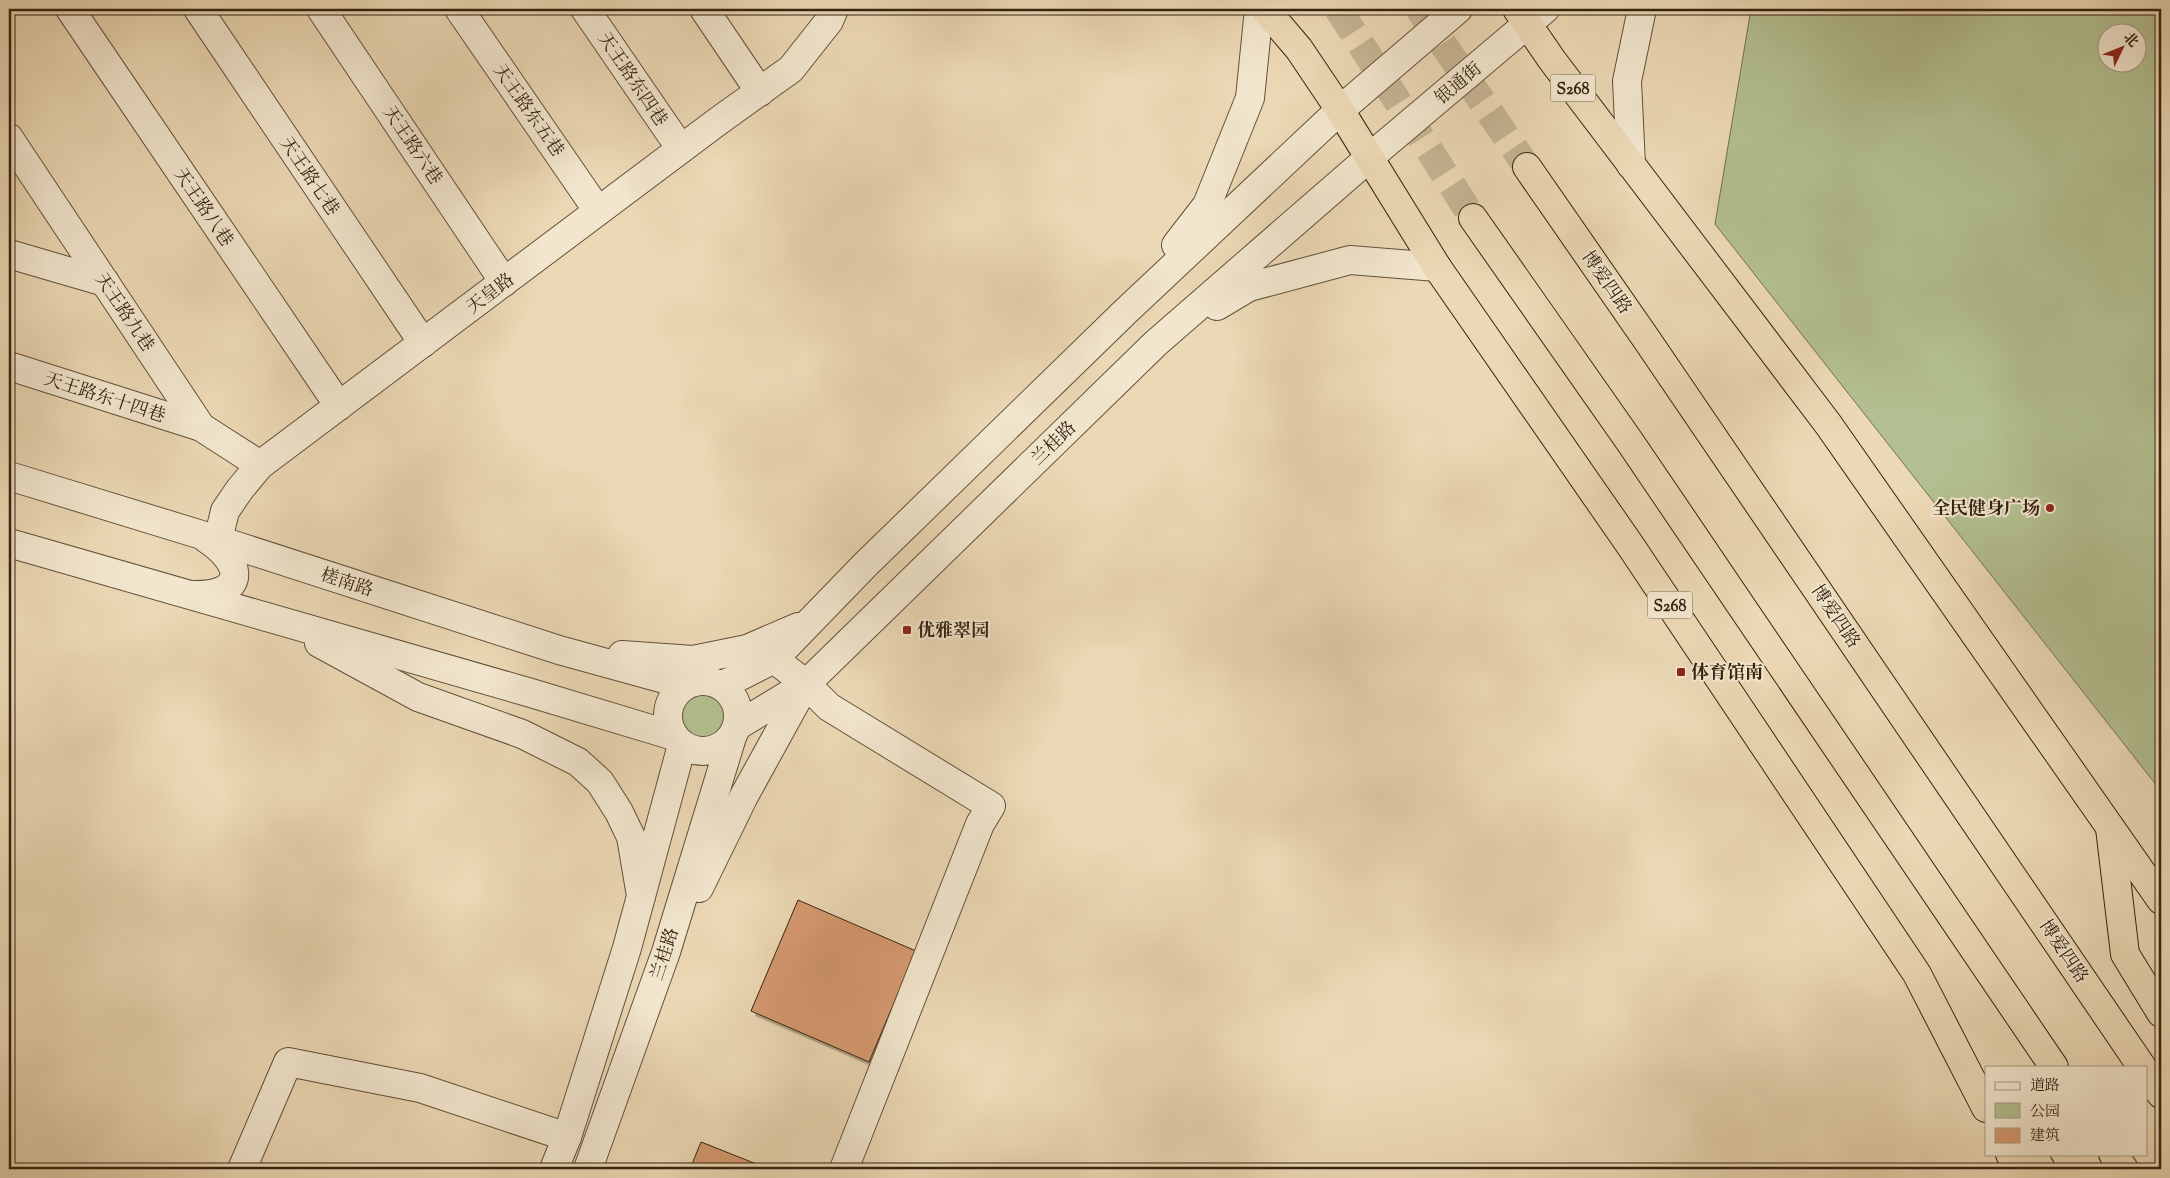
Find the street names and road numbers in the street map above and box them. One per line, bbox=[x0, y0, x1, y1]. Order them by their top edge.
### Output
street label: 天王路东四巷 bbox=[590, 28, 672, 132]
street label: 银通街 bbox=[1430, 57, 1488, 112]
street label: 天王路东五巷 bbox=[486, 59, 569, 163]
road number: S268 bbox=[1550, 75, 1596, 102]
street label: 天王路六巷 bbox=[375, 102, 447, 191]
street label: 天王路七巷 bbox=[272, 133, 344, 222]
street label: 天王路八巷 bbox=[166, 164, 238, 253]
street label: 博爱四路 bbox=[1574, 246, 1637, 320]
street label: 天皇路 bbox=[462, 268, 521, 321]
street label: 天王路九巷 bbox=[87, 269, 159, 358]
street label: 天王路东十四巷 bbox=[40, 367, 168, 431]
street label: 兰桂路 bbox=[1026, 416, 1083, 473]
street label: 槎南路 bbox=[317, 563, 376, 605]
street label: 博爱四路 bbox=[1803, 580, 1865, 654]
road number: S268 bbox=[1648, 592, 1692, 618]
street label: 博爱四路 bbox=[2031, 915, 2093, 989]
street label: 兰桂路 bbox=[645, 925, 687, 984]

